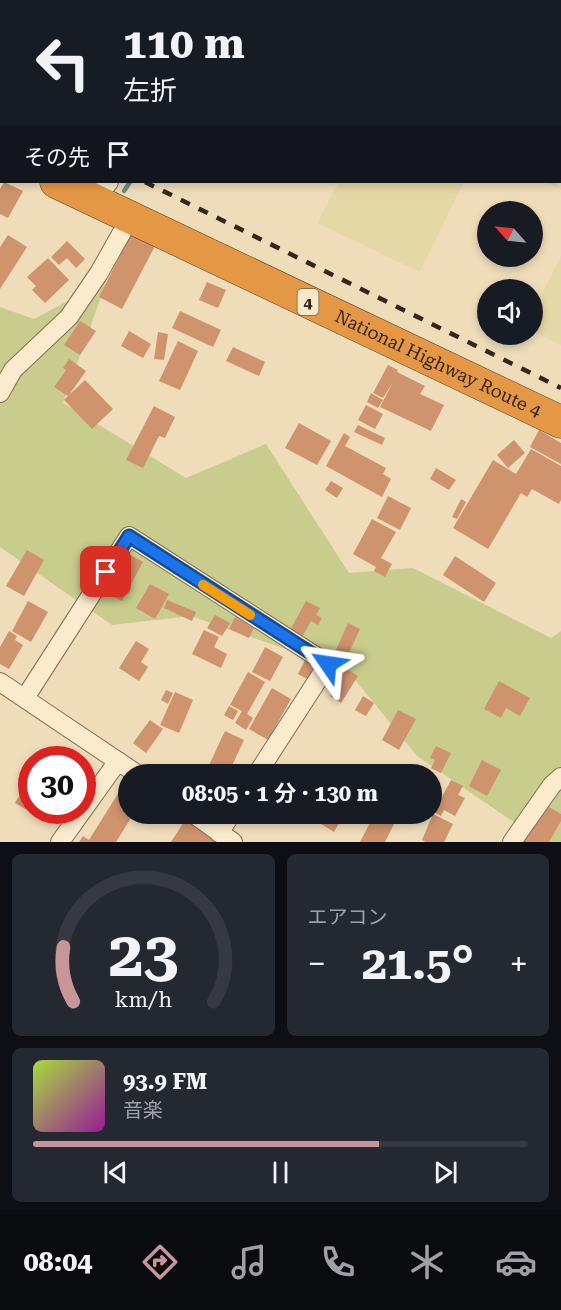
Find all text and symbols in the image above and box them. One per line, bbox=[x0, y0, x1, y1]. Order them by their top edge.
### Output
text: 110 m bbox=[123, 19, 245, 68]
icon: left bbox=[24, 24, 102, 102]
text: 左折 bbox=[123, 75, 177, 107]
icon: arrive bbox=[102, 138, 135, 171]
text: その先 bbox=[24, 145, 90, 170]
north arrow bbox=[477, 201, 543, 267]
map controls bbox=[477, 201, 543, 345]
button: sound bbox=[477, 279, 543, 345]
road number: 4 bbox=[298, 289, 318, 315]
street label: National Highway Route 4 bbox=[332, 305, 545, 421]
pin bbox=[80, 546, 131, 597]
icon: arrive bbox=[89, 555, 122, 588]
position arrow bbox=[296, 632, 360, 696]
speed limit sign: 30 bbox=[18, 746, 96, 824]
text: 08:05 · 1 分 · 130 m bbox=[182, 781, 378, 806]
text: エアコン bbox=[308, 905, 388, 929]
text: 23 bbox=[108, 918, 178, 991]
text: 21.5° bbox=[362, 937, 474, 990]
text: − bbox=[308, 944, 326, 983]
text: + bbox=[510, 944, 528, 983]
text: km/h bbox=[115, 987, 172, 1012]
text: 93.9 FM bbox=[123, 1069, 207, 1094]
text: 音楽 bbox=[123, 1098, 163, 1122]
icon: previous bbox=[99, 1156, 132, 1189]
icon: pause bbox=[264, 1156, 297, 1189]
icon: next bbox=[429, 1156, 462, 1189]
icon: directions bbox=[139, 1241, 181, 1283]
icon: music bbox=[228, 1241, 270, 1283]
icon: phone bbox=[317, 1241, 359, 1283]
icon: climate bbox=[406, 1241, 448, 1283]
icon: car bbox=[495, 1241, 537, 1283]
text: 08:04 bbox=[24, 1246, 92, 1278]

